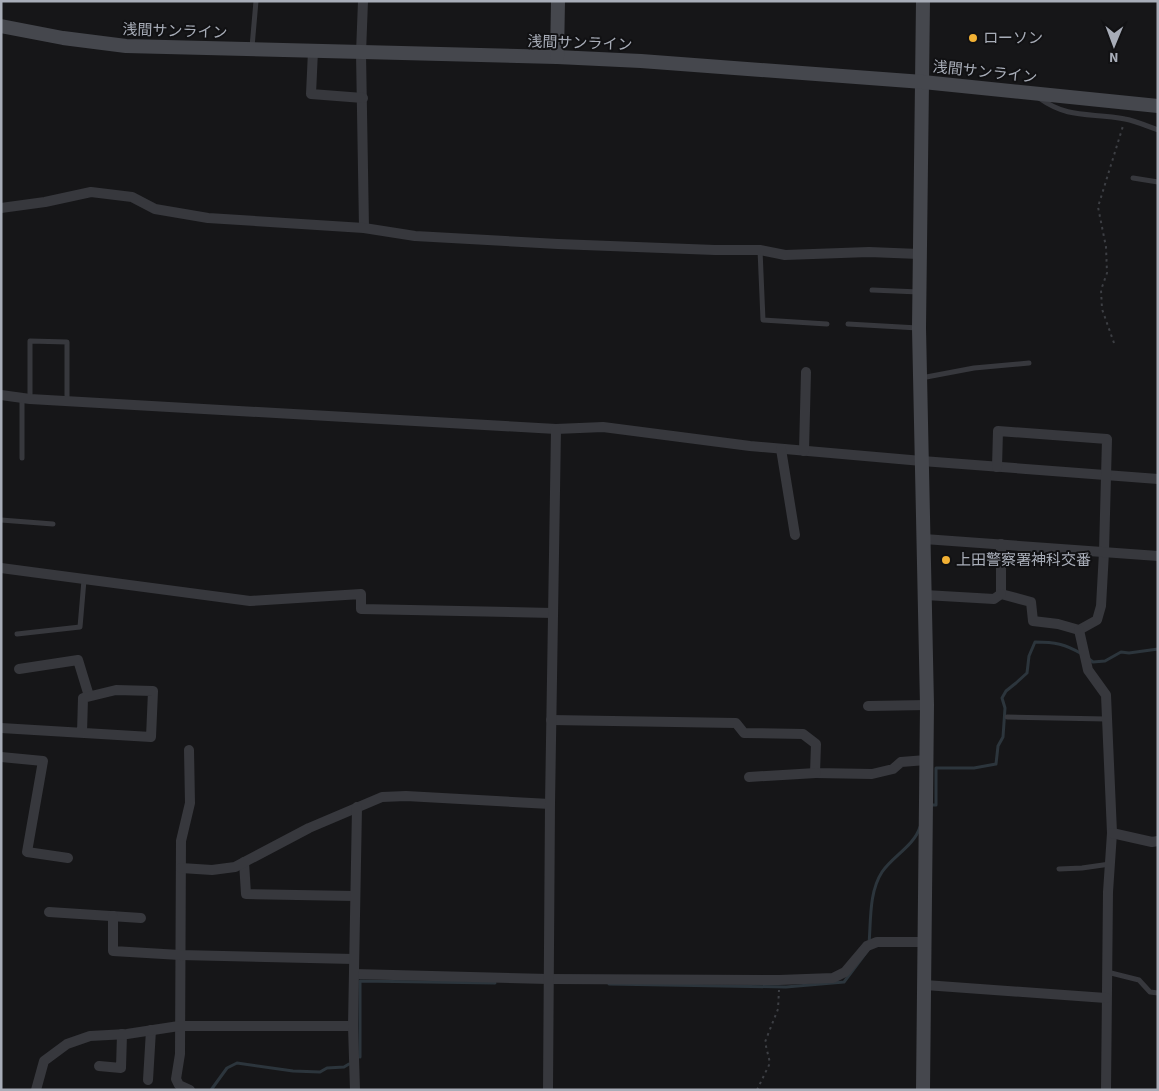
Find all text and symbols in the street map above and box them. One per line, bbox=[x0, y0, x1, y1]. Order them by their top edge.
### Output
street label: 浅間サンライン bbox=[122, 19, 228, 44]
north arrow bbox=[1089, 20, 1139, 70]
place label: ローソン bbox=[983, 28, 1043, 49]
street label: 浅間サンライン bbox=[527, 31, 633, 56]
marker: ローソン bbox=[967, 32, 979, 44]
text: N bbox=[1109, 47, 1119, 67]
street label: 浅間サンライン bbox=[932, 57, 1038, 88]
place label: 上田警察署神科交番 bbox=[956, 550, 1091, 571]
marker: 上田警察署神科交番 bbox=[940, 554, 952, 566]

